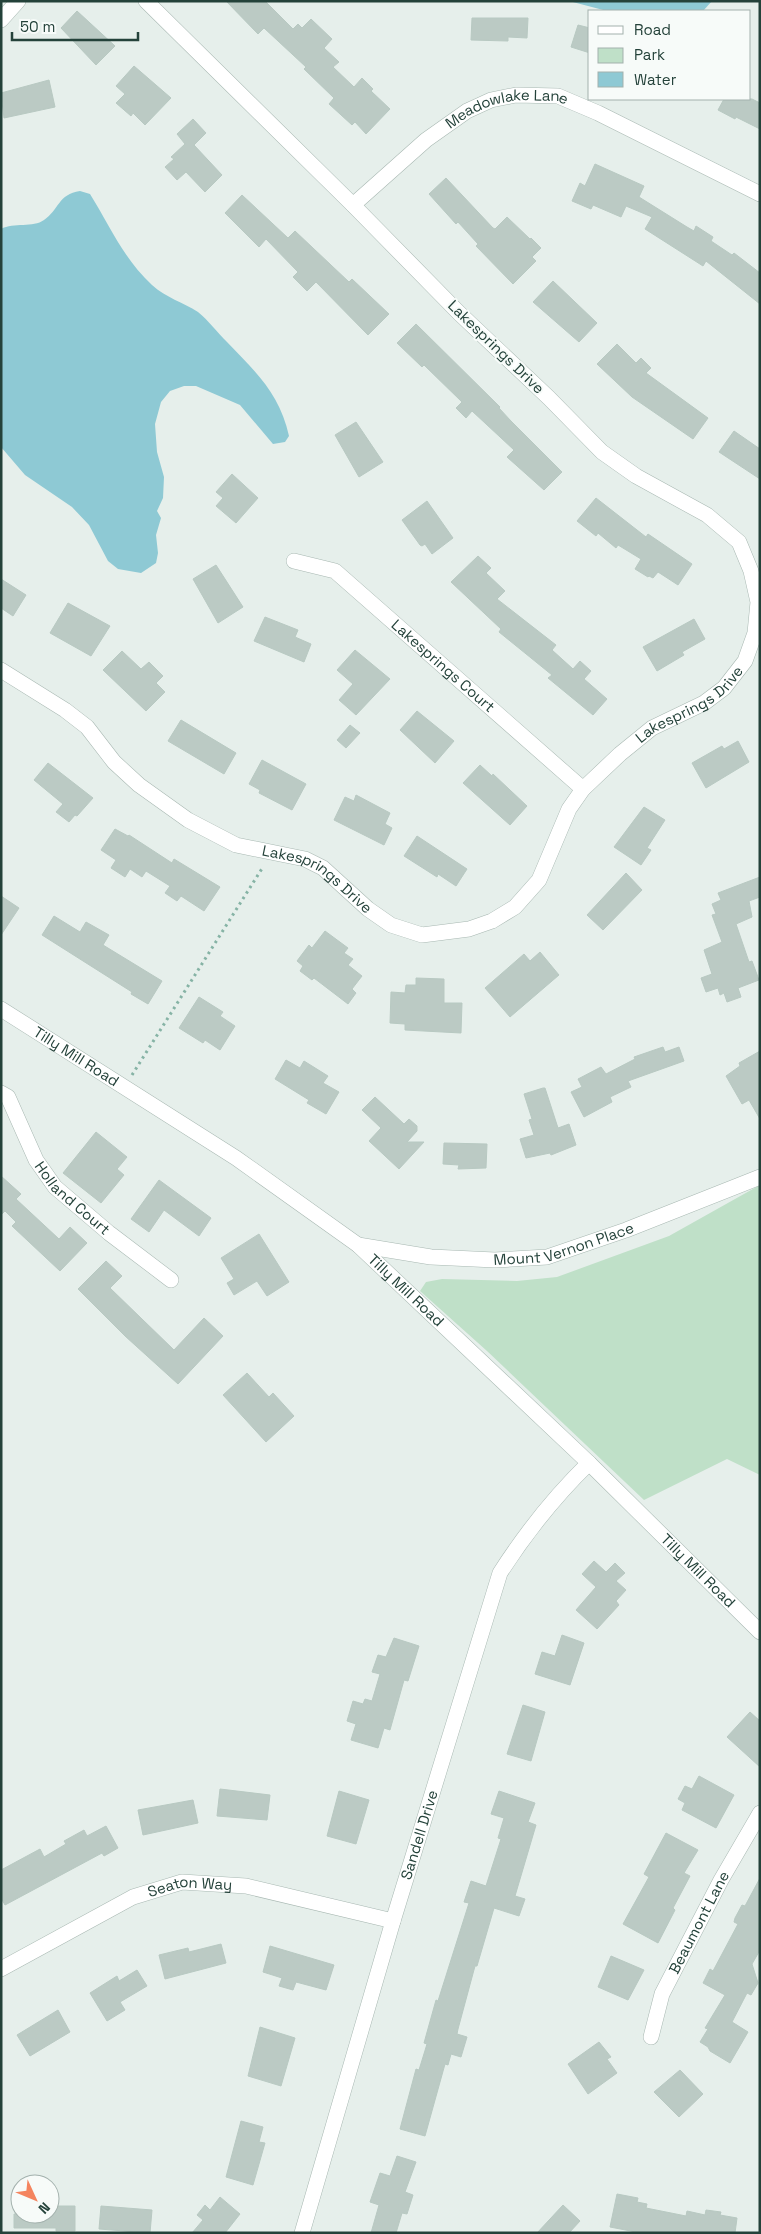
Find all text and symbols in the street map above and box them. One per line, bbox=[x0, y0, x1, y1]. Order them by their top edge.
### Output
scale bar bbox=[12, 10, 139, 42]
legend bbox=[588, 10, 751, 100]
text: 50 m bbox=[20, 17, 55, 36]
text: Road bbox=[634, 20, 671, 39]
text: Park bbox=[634, 45, 665, 64]
text: Water bbox=[634, 70, 677, 89]
street label: Meadowlake Lane bbox=[441, 85, 572, 132]
street label: Lakesprings Drive bbox=[444, 296, 549, 398]
street label: Lakesprings Court bbox=[388, 615, 499, 716]
street label: Lakesprings Drive bbox=[631, 662, 747, 747]
street label: Lakesprings Drive bbox=[260, 841, 376, 917]
street label: Tilly Mill Road bbox=[30, 1022, 123, 1090]
street label: Holland Court bbox=[31, 1157, 114, 1239]
street label: Mount Vernon Place bbox=[493, 1218, 637, 1269]
street label: Tilly Mill Road bbox=[364, 1249, 448, 1330]
street label: Tilly Mill Road bbox=[657, 1529, 740, 1611]
street label: Sandell Drive bbox=[396, 1788, 442, 1882]
street label: Beaumont Lane bbox=[664, 1867, 733, 1977]
street label: Seaton Way bbox=[145, 1872, 233, 1901]
north arrow bbox=[10, 2174, 60, 2224]
text: N bbox=[35, 2198, 54, 2218]

